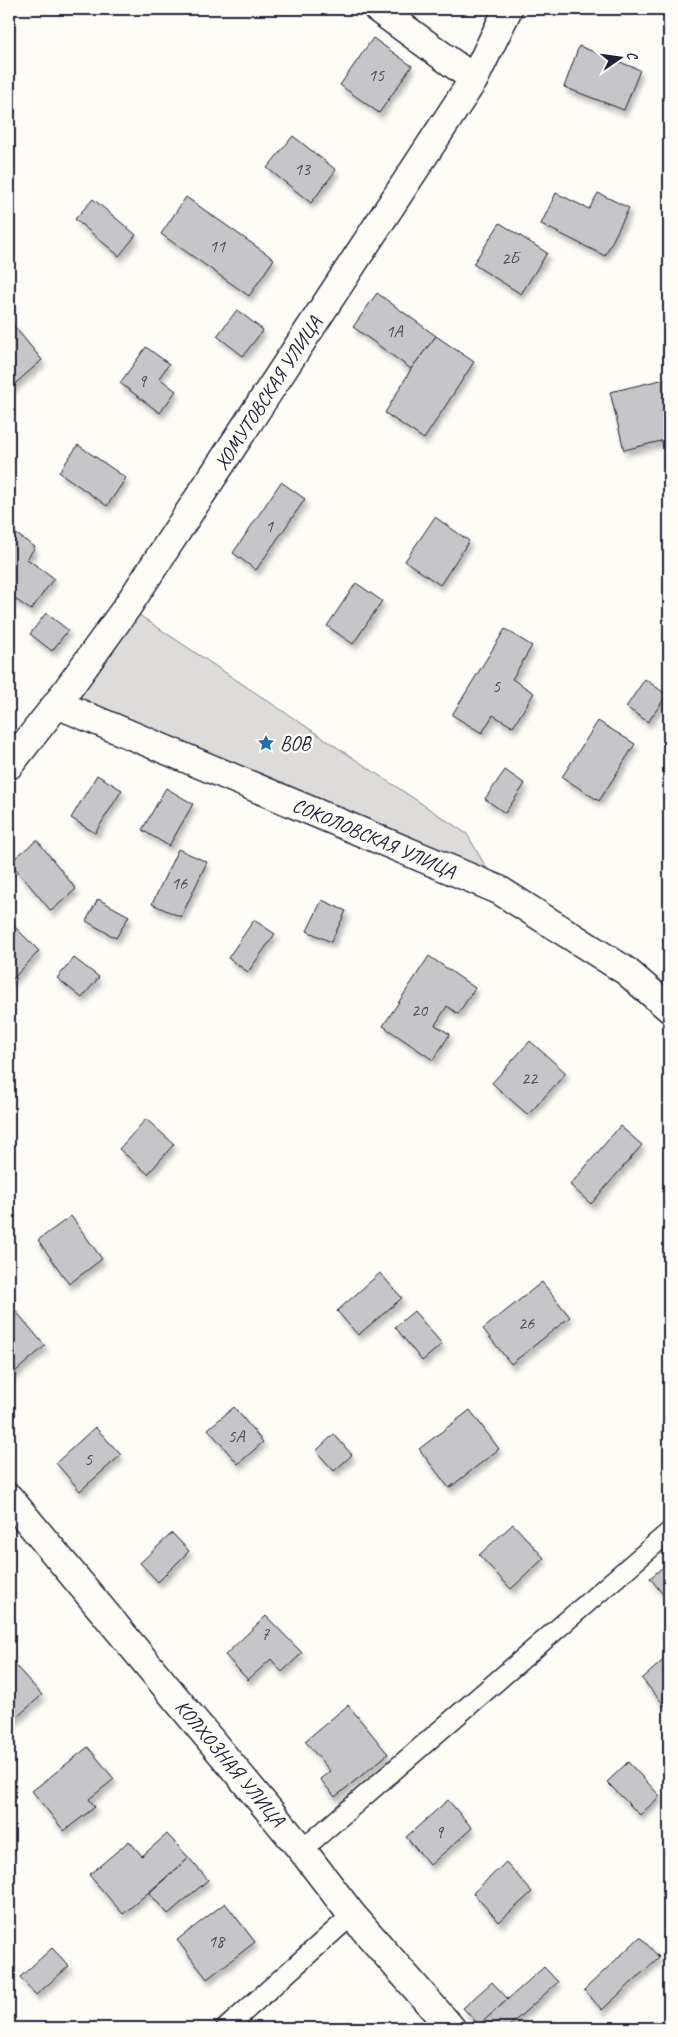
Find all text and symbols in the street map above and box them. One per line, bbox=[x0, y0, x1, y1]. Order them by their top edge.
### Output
north arrow bbox=[596, 32, 646, 82]
text: С bbox=[623, 50, 642, 63]
house number: 15 bbox=[368, 64, 385, 86]
house number: 13 bbox=[294, 158, 312, 180]
house number: 11 bbox=[209, 235, 226, 257]
house number: 2Б bbox=[501, 247, 521, 269]
street label: ХОМУТОВСКАЯ УЛИЦА bbox=[209, 311, 328, 475]
house number: 1А bbox=[385, 320, 404, 342]
house number: 9 bbox=[138, 370, 148, 392]
house number: 1 bbox=[265, 515, 274, 537]
house number: 5 bbox=[492, 675, 501, 697]
place label: ВОВ bbox=[280, 731, 312, 756]
place icon: ВОВ bbox=[256, 733, 276, 753]
street label: СОКОЛОВСКАЯ УЛИЦА bbox=[289, 792, 460, 884]
house number: 16 bbox=[171, 872, 188, 894]
house number: 20 bbox=[411, 999, 429, 1021]
house number: 22 bbox=[521, 1067, 539, 1089]
house number: 26 bbox=[518, 1312, 535, 1334]
house number: 5А bbox=[227, 1425, 246, 1447]
house number: 5 bbox=[84, 1448, 93, 1470]
house number: 7 bbox=[261, 1623, 270, 1645]
street label: КОЛХОЗНАЯ УЛИЦА bbox=[170, 1695, 291, 1832]
house number: 9 bbox=[435, 1821, 445, 1843]
house number: 18 bbox=[208, 1930, 226, 1952]

